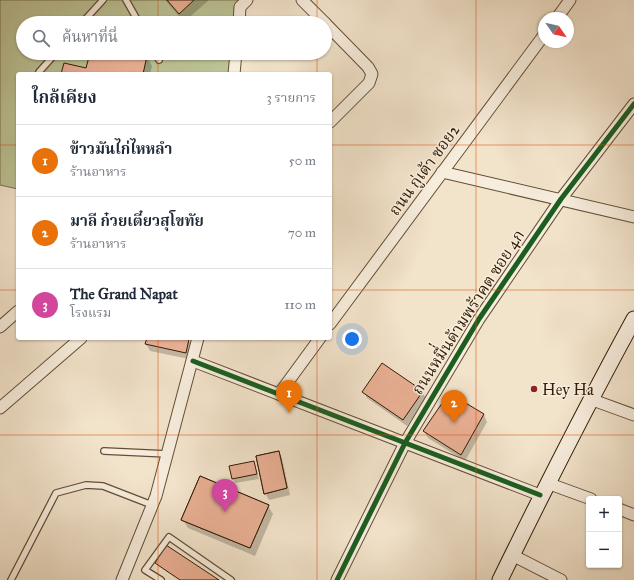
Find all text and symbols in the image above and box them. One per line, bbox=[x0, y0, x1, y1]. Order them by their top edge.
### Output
north arrow bbox=[538, 12, 574, 48]
search box bbox=[16, 16, 332, 60]
icon: search bbox=[30, 27, 52, 49]
text: ค้นหาที่นี่ bbox=[62, 28, 118, 46]
text: ใกล้เคียง bbox=[32, 87, 97, 108]
text: 3 รายการ bbox=[267, 90, 316, 106]
street label: ถนน กู่เต้า ซอย2 bbox=[385, 121, 464, 220]
text: ข้าวมันไก่ไหหลำ bbox=[70, 140, 172, 158]
text: 1 bbox=[42, 153, 48, 169]
text: 50 m bbox=[289, 153, 316, 169]
text: ร้านอาหาร bbox=[70, 164, 126, 180]
text: มาลี ก๋วยเตี๋ยวสุโขทัย bbox=[70, 212, 204, 230]
street label: ถนนหมื่่นด้ามพร้าคต ซอย 4ก bbox=[402, 223, 528, 398]
text: 2 bbox=[42, 225, 48, 241]
text: 70 m bbox=[288, 225, 316, 241]
text: ร้านอาหาร bbox=[70, 236, 126, 252]
text: The Grand Napat bbox=[70, 285, 178, 303]
text: 3 bbox=[42, 297, 48, 313]
text: 110 m bbox=[284, 297, 316, 313]
text: โรงแรม bbox=[70, 305, 111, 321]
your location bbox=[342, 329, 362, 349]
pin: 1 bbox=[276, 380, 302, 413]
place label: Hey Ha bbox=[542, 380, 594, 399]
marker: Hey Ha bbox=[529, 384, 539, 394]
pin: 2 bbox=[441, 390, 467, 423]
pin: 3 bbox=[212, 479, 238, 512]
map controls bbox=[586, 496, 622, 568]
button: + bbox=[586, 496, 622, 532]
button: − bbox=[586, 532, 622, 568]

